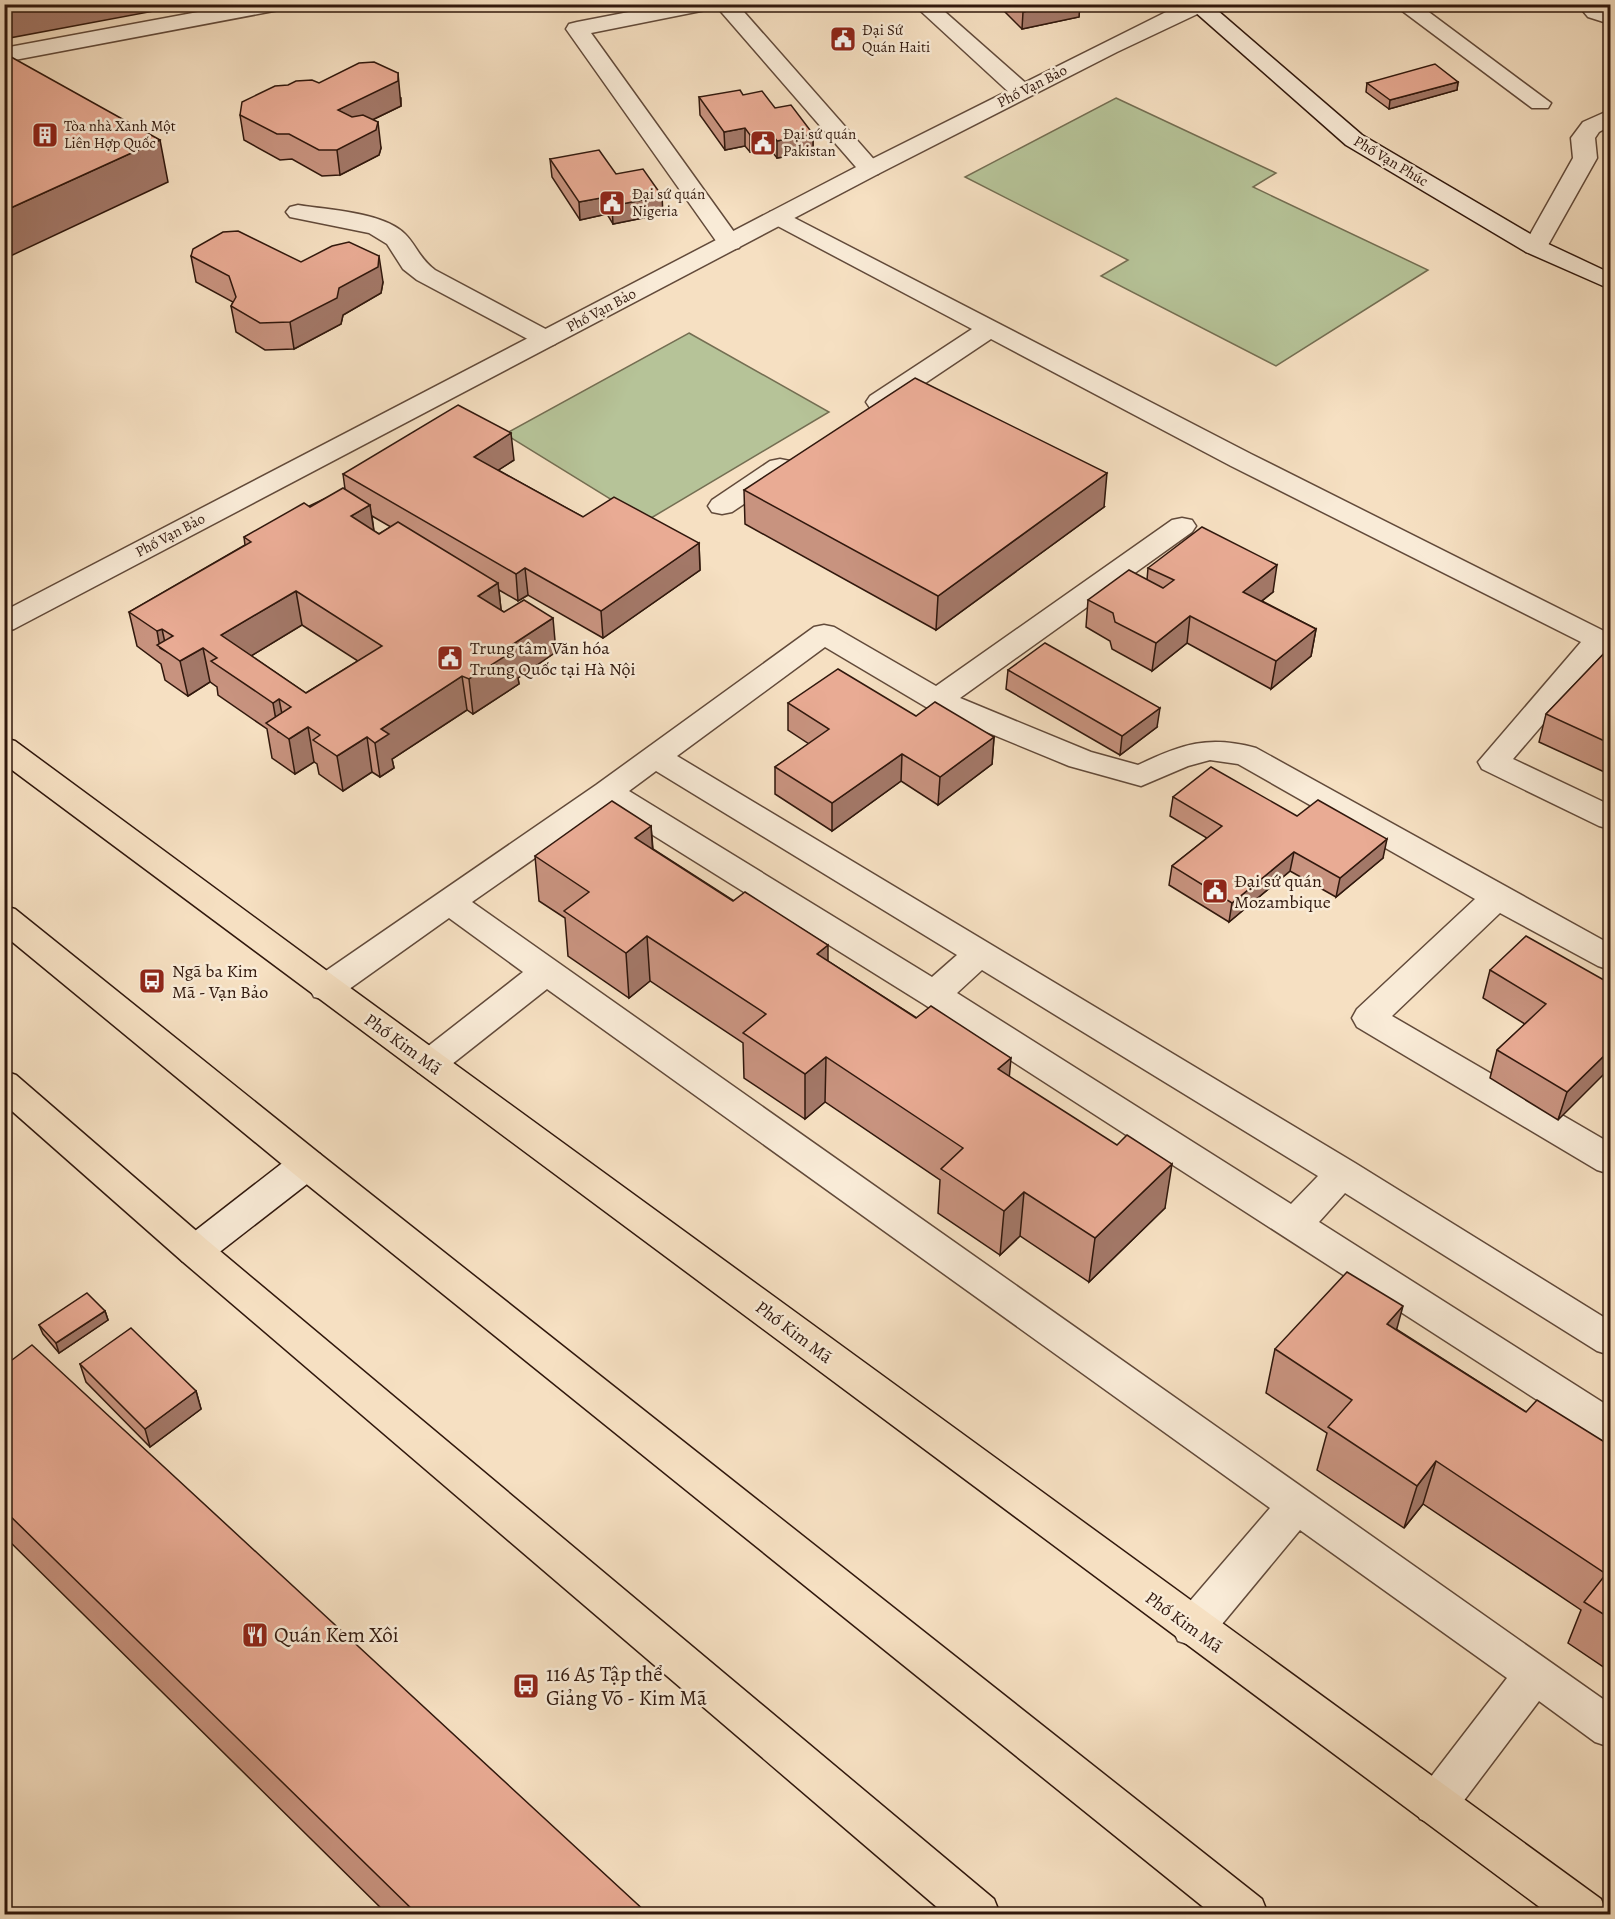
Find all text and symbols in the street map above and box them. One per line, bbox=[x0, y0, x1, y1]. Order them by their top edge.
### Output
place label: Đại Sứ Quán Haiti bbox=[862, 20, 930, 57]
public building icon: Đại Sứ Quán Haiti bbox=[828, 24, 858, 54]
street label: Phố Vạn Bảo bbox=[993, 60, 1071, 112]
place label: Tòa nhà Xanh Một Liên Hợp Quốc bbox=[64, 116, 176, 153]
building icon: Tòa nhà Xanh Một Liên Hợp Quốc bbox=[30, 120, 60, 150]
place label: Đại sứ quán Pakistan bbox=[783, 124, 856, 161]
public building icon: Đại sứ quán Pakistan bbox=[748, 128, 778, 158]
street label: Phố Vạn Phúc bbox=[1350, 131, 1432, 191]
place label: Đại sứ quán Nigeria bbox=[632, 184, 705, 221]
public building icon: Đại sứ quán Nigeria bbox=[597, 188, 627, 218]
street label: Phố Vạn Bảo bbox=[563, 283, 639, 337]
street label: Phố Vạn Bảo bbox=[132, 508, 208, 562]
place label: Trung tâm Văn hóa Trung Quốc tại Hà Nội bbox=[470, 636, 636, 681]
public building icon: Trung tâm Văn hóa Trung Quốc tại Hà Nội bbox=[435, 643, 465, 673]
place label: Đại sứ quán Mozambique bbox=[1234, 869, 1331, 914]
public building icon: Đại sứ quán Mozambique bbox=[1200, 876, 1230, 906]
place label: Ngã ba Kim Mã - Vạn Bảo bbox=[172, 959, 268, 1004]
bus stop icon: Ngã ba Kim Mã - Vạn Bảo bbox=[137, 966, 167, 996]
street label: Phố Kim Mã bbox=[359, 1008, 447, 1081]
street label: Phố Kim Mã bbox=[751, 1295, 838, 1369]
street label: Phố Kim Mã bbox=[1140, 1586, 1228, 1659]
restaurant icon: Quán Kem Xôi bbox=[240, 1620, 270, 1650]
place label: Quán Kem Xôi bbox=[274, 1621, 399, 1649]
place label: 116 A5 Tập thể Giảng Võ - Kim Mã bbox=[546, 1660, 707, 1712]
bus stop icon: 116 A5 Tập thể Giảng Võ - Kim Mã bbox=[511, 1671, 541, 1701]

